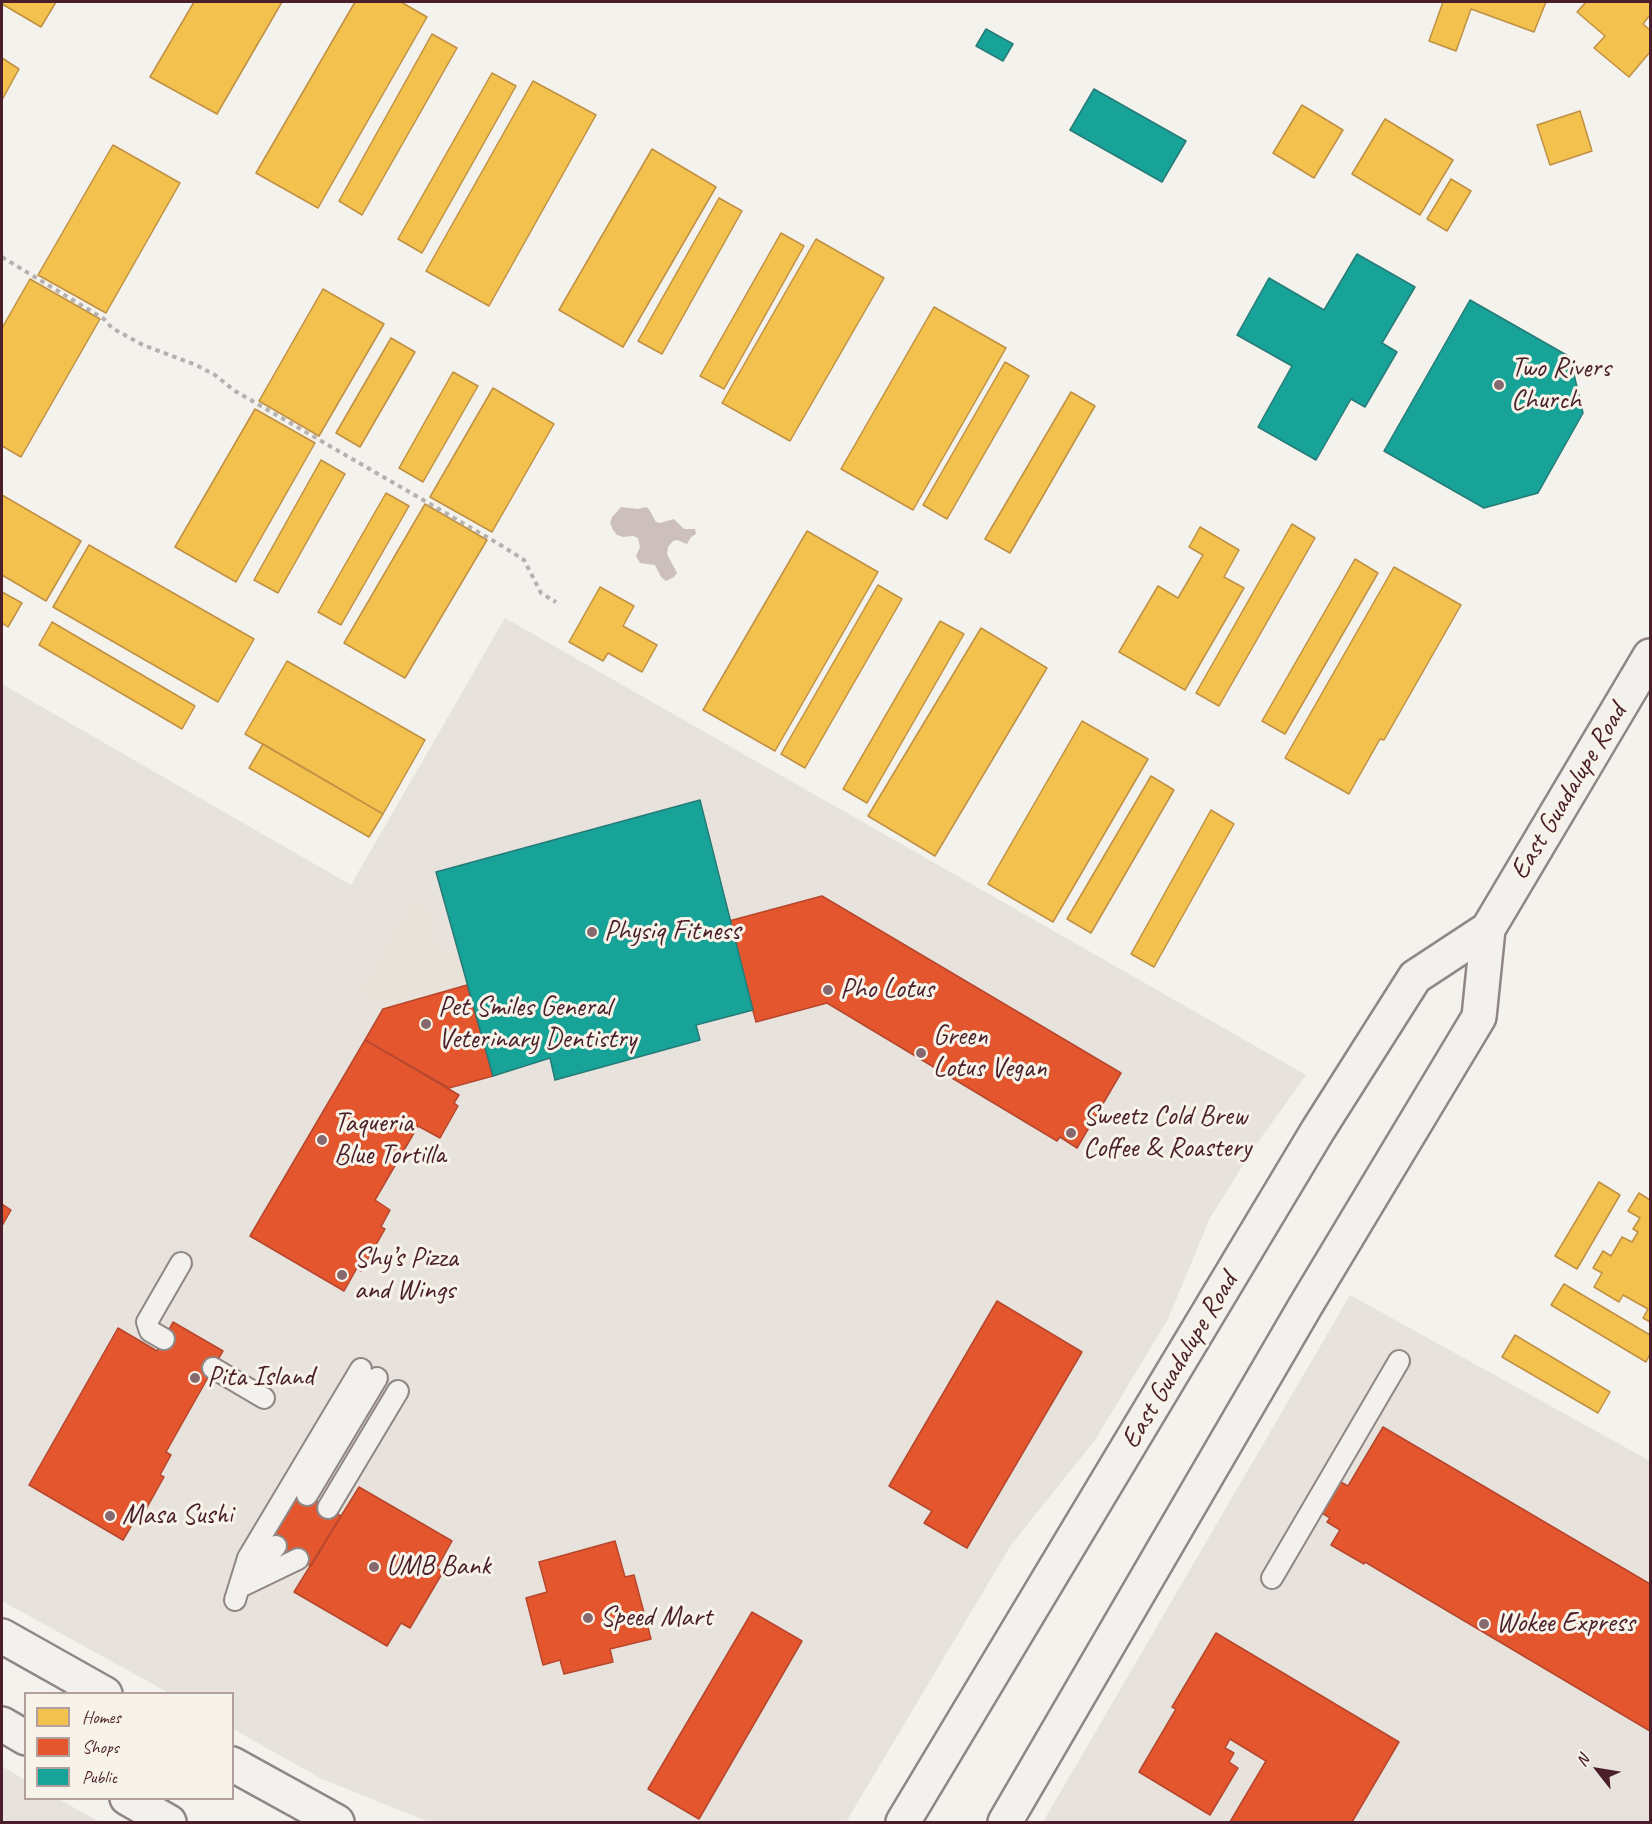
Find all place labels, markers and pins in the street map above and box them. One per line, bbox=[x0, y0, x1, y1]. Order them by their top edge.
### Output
place label: Two Rivers Church bbox=[1511, 352, 1611, 418]
marker: Two Rivers Church bbox=[1492, 378, 1506, 392]
place label: Physiq Fitness bbox=[604, 915, 740, 949]
marker: Physiq Fitness bbox=[585, 925, 599, 939]
place label: Pho Lotus bbox=[840, 973, 934, 1007]
marker: Pho Lotus bbox=[821, 983, 835, 997]
place label: Pet Smiles General Veterinary Dentistry bbox=[438, 991, 636, 1057]
marker: Pet Smiles General Veterinary Dentistry bbox=[419, 1017, 433, 1031]
place label: Green Lotus Vegan bbox=[933, 1020, 1047, 1086]
marker: Green Lotus Vegan bbox=[914, 1046, 928, 1060]
place label: Sweetz Cold Brew Coffee & Roastery bbox=[1083, 1100, 1251, 1166]
place label: Taqueria Blue Tortilla bbox=[334, 1107, 446, 1173]
marker: Sweetz Cold Brew Coffee & Roastery bbox=[1064, 1126, 1078, 1140]
marker: Taqueria Blue Tortilla bbox=[315, 1133, 329, 1147]
place label: Shy’s Pizza and Wings bbox=[354, 1242, 458, 1308]
marker: Shy’s Pizza and Wings bbox=[335, 1268, 349, 1282]
place label: Pita Island bbox=[207, 1361, 314, 1395]
marker: Pita Island bbox=[188, 1371, 202, 1385]
place label: Masa Sushi bbox=[122, 1499, 233, 1533]
marker: Masa Sushi bbox=[103, 1509, 117, 1523]
place label: UMB Bank bbox=[386, 1550, 490, 1584]
marker: UMB Bank bbox=[367, 1560, 381, 1574]
place label: Speed Mart bbox=[600, 1601, 712, 1635]
place label: Wokee Express bbox=[1496, 1607, 1635, 1641]
marker: Speed Mart bbox=[581, 1611, 595, 1625]
marker: Wokee Express bbox=[1477, 1617, 1491, 1631]

